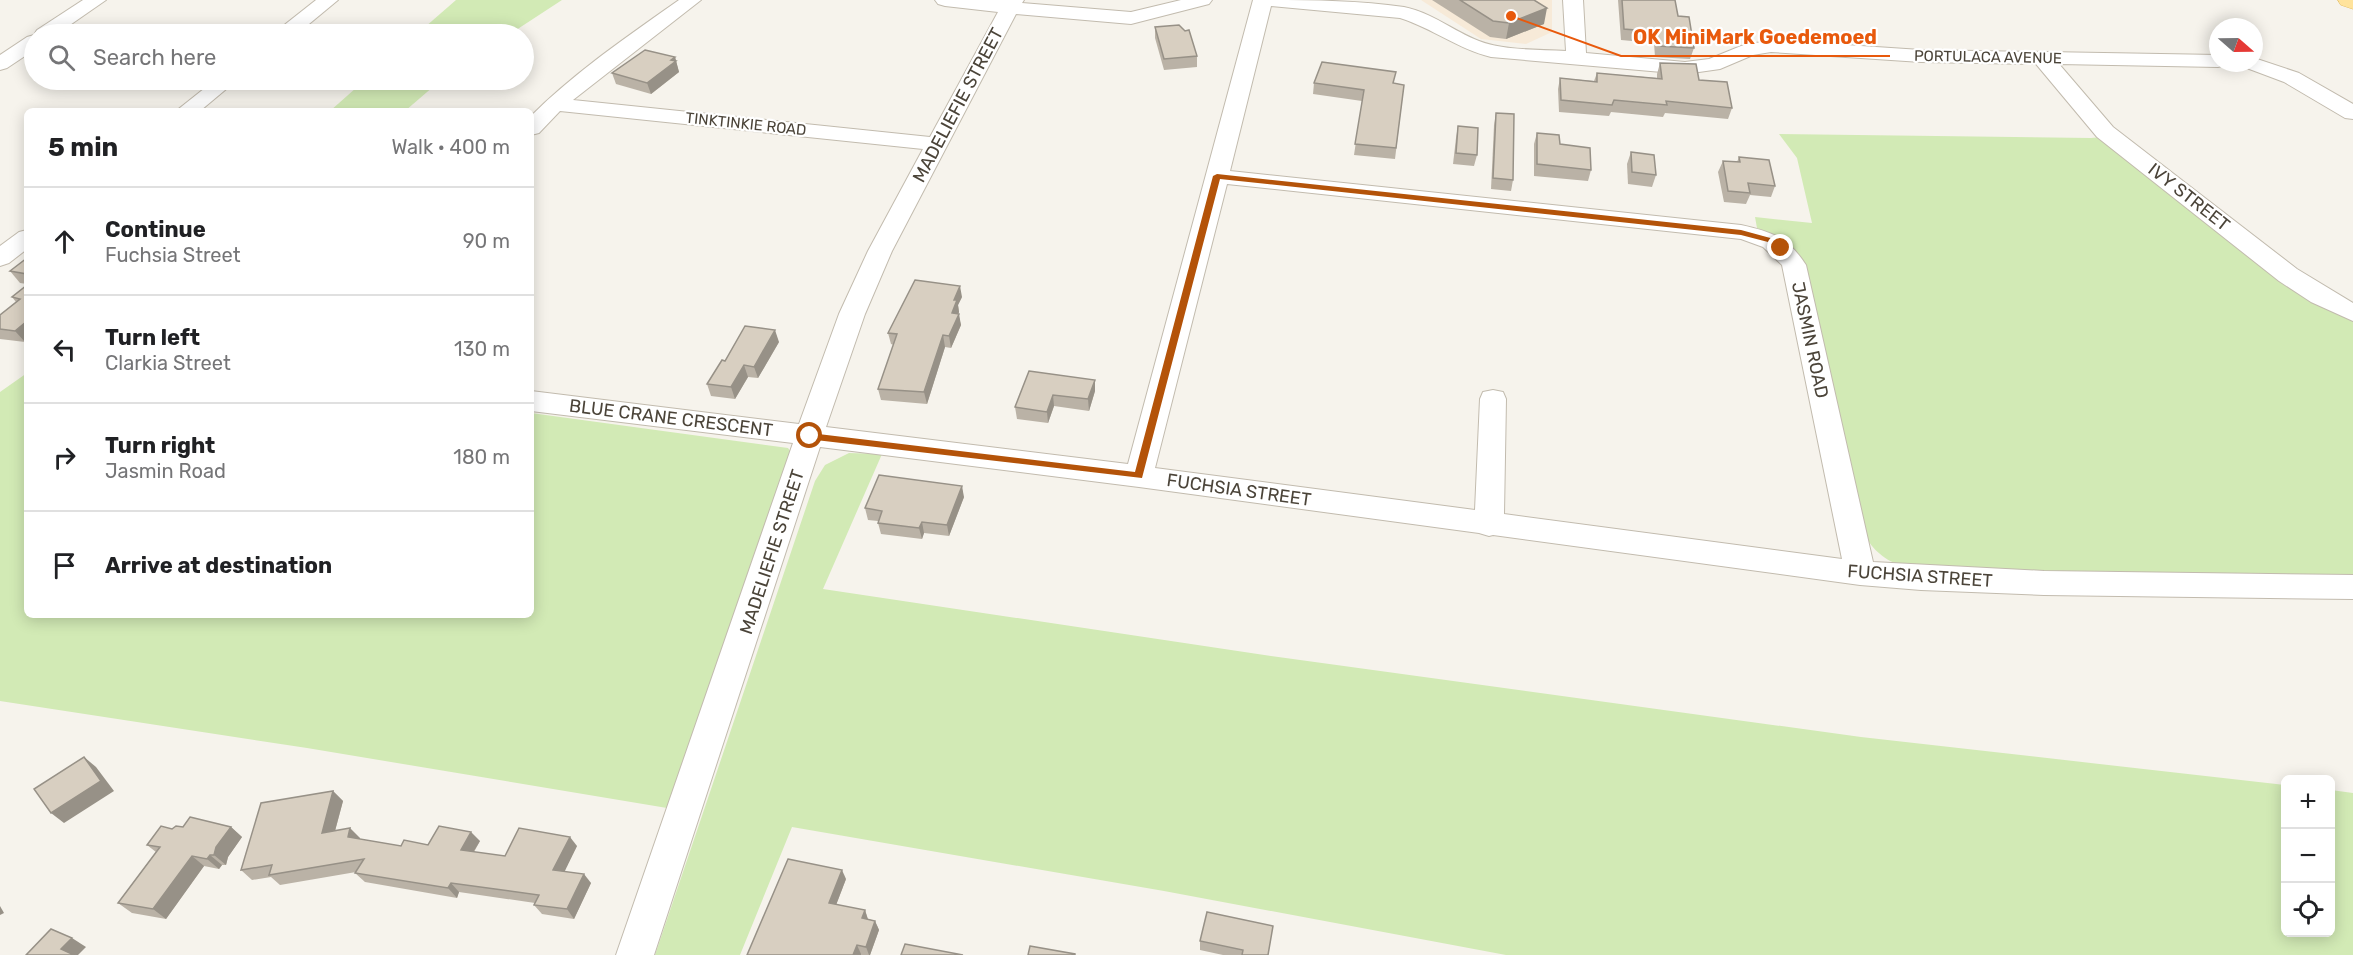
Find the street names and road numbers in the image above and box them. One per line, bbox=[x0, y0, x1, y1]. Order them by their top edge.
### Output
street label: MADELIEFIE STREET bbox=[908, 24, 1008, 186]
street label: PORTULACA AVENUE bbox=[1914, 47, 2062, 67]
street label: TINKTINKIE ROAD bbox=[685, 109, 807, 139]
street label: IVY STREET bbox=[2144, 158, 2234, 236]
street label: JASMIN ROAD bbox=[1787, 280, 1833, 400]
street label: BLUE CRANE CRESCENT bbox=[568, 395, 774, 441]
street label: MADELIEFIE STREET bbox=[735, 467, 809, 637]
street label: FUCHSIA STREET bbox=[1165, 469, 1313, 511]
street label: FUCHSIA STREET bbox=[1847, 560, 1993, 592]

